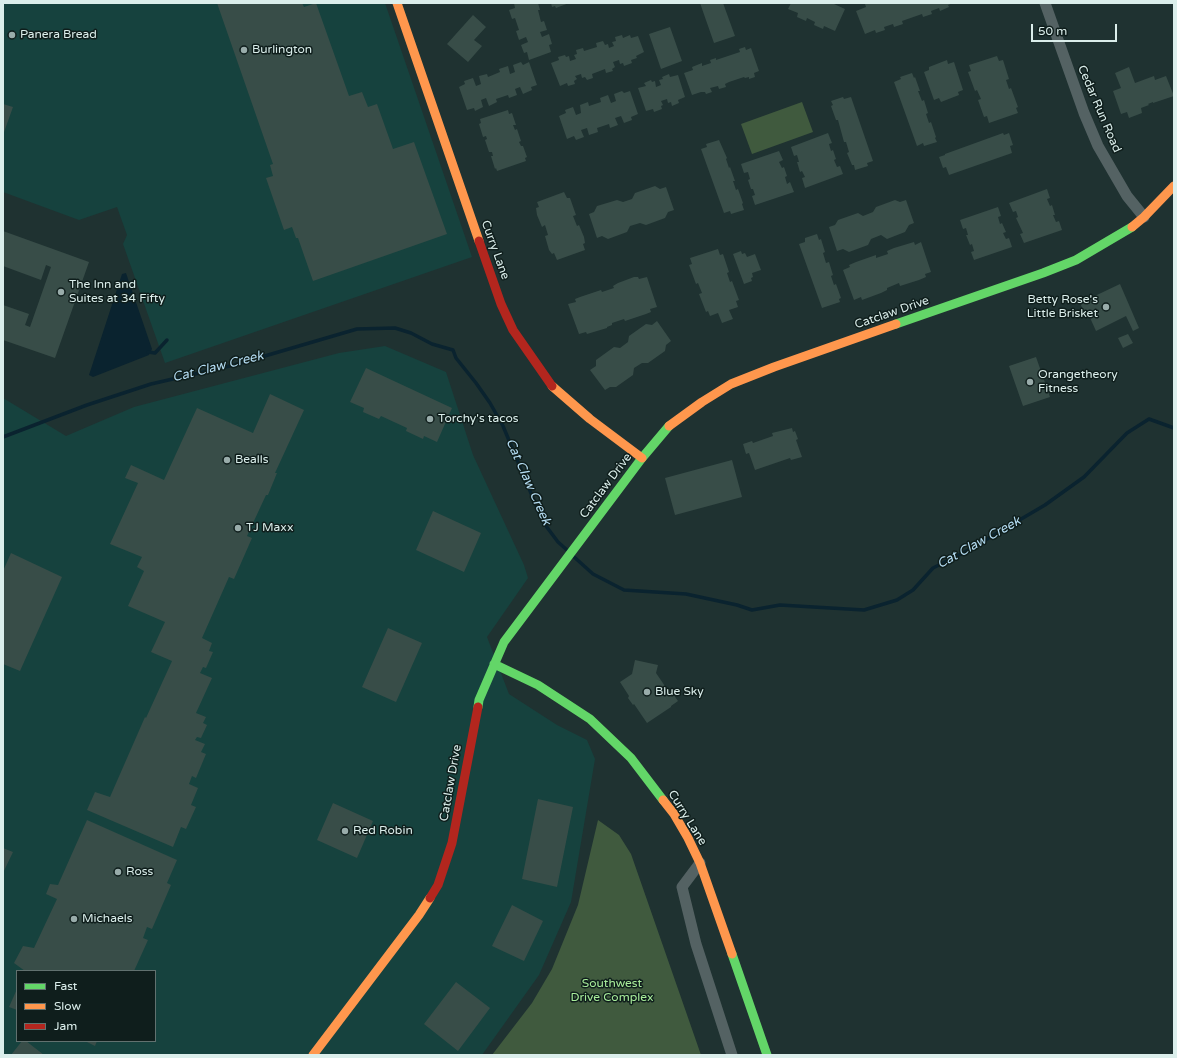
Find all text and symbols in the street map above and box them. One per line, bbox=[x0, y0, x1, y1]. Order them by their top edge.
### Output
scale bar bbox=[1033, 16, 1119, 42]
text: 50 m bbox=[1038, 24, 1067, 38]
place label: Panera Bread bbox=[20, 28, 97, 42]
marker: Panera Bread bbox=[7, 30, 17, 40]
place label: Burlington bbox=[252, 43, 312, 57]
marker: Burlington bbox=[239, 45, 249, 55]
street label: Cedar Run Road bbox=[1074, 63, 1124, 155]
street label: Curry Lane bbox=[478, 218, 512, 282]
place label: The Inn and Suites at 34 Fifty bbox=[69, 278, 165, 306]
marker: The Inn and Suites at 34 Fifty bbox=[56, 287, 66, 297]
place label: Betty Rose's Little Brisket bbox=[1027, 293, 1098, 321]
street label: Catclaw Drive bbox=[853, 294, 931, 332]
marker: Betty Rose's Little Brisket bbox=[1101, 302, 1111, 312]
water label: Cat Claw Creek bbox=[171, 348, 265, 386]
place label: Orangetheory Fitness bbox=[1038, 368, 1118, 396]
marker: Orangetheory Fitness bbox=[1025, 377, 1035, 387]
place label: Torchy's tacos bbox=[438, 412, 519, 426]
marker: Torchy's tacos bbox=[425, 414, 435, 424]
water label: Cat Claw Creek bbox=[502, 436, 554, 528]
street label: Catclaw Drive bbox=[577, 451, 635, 521]
place label: Bealls bbox=[235, 453, 269, 467]
marker: Bealls bbox=[222, 455, 232, 465]
water label: Cat Claw Creek bbox=[934, 514, 1024, 572]
place label: TJ Maxx bbox=[246, 521, 294, 535]
marker: TJ Maxx bbox=[233, 523, 243, 533]
place label: Blue Sky bbox=[655, 685, 704, 699]
marker: Blue Sky bbox=[642, 687, 652, 697]
street label: Catclaw Drive bbox=[437, 744, 465, 822]
street label: Curry Lane bbox=[664, 788, 710, 848]
place label: Red Robin bbox=[353, 824, 413, 838]
marker: Red Robin bbox=[340, 826, 350, 836]
place label: Ross bbox=[126, 865, 153, 879]
marker: Ross bbox=[113, 867, 123, 877]
place label: Michaels bbox=[82, 912, 132, 926]
marker: Michaels bbox=[69, 914, 79, 924]
legend bbox=[16, 970, 156, 1042]
park label: Southwest Drive Complex bbox=[571, 977, 653, 1005]
text: Fast bbox=[54, 979, 77, 993]
text: Slow bbox=[54, 999, 81, 1013]
text: Jam bbox=[54, 1019, 77, 1033]

